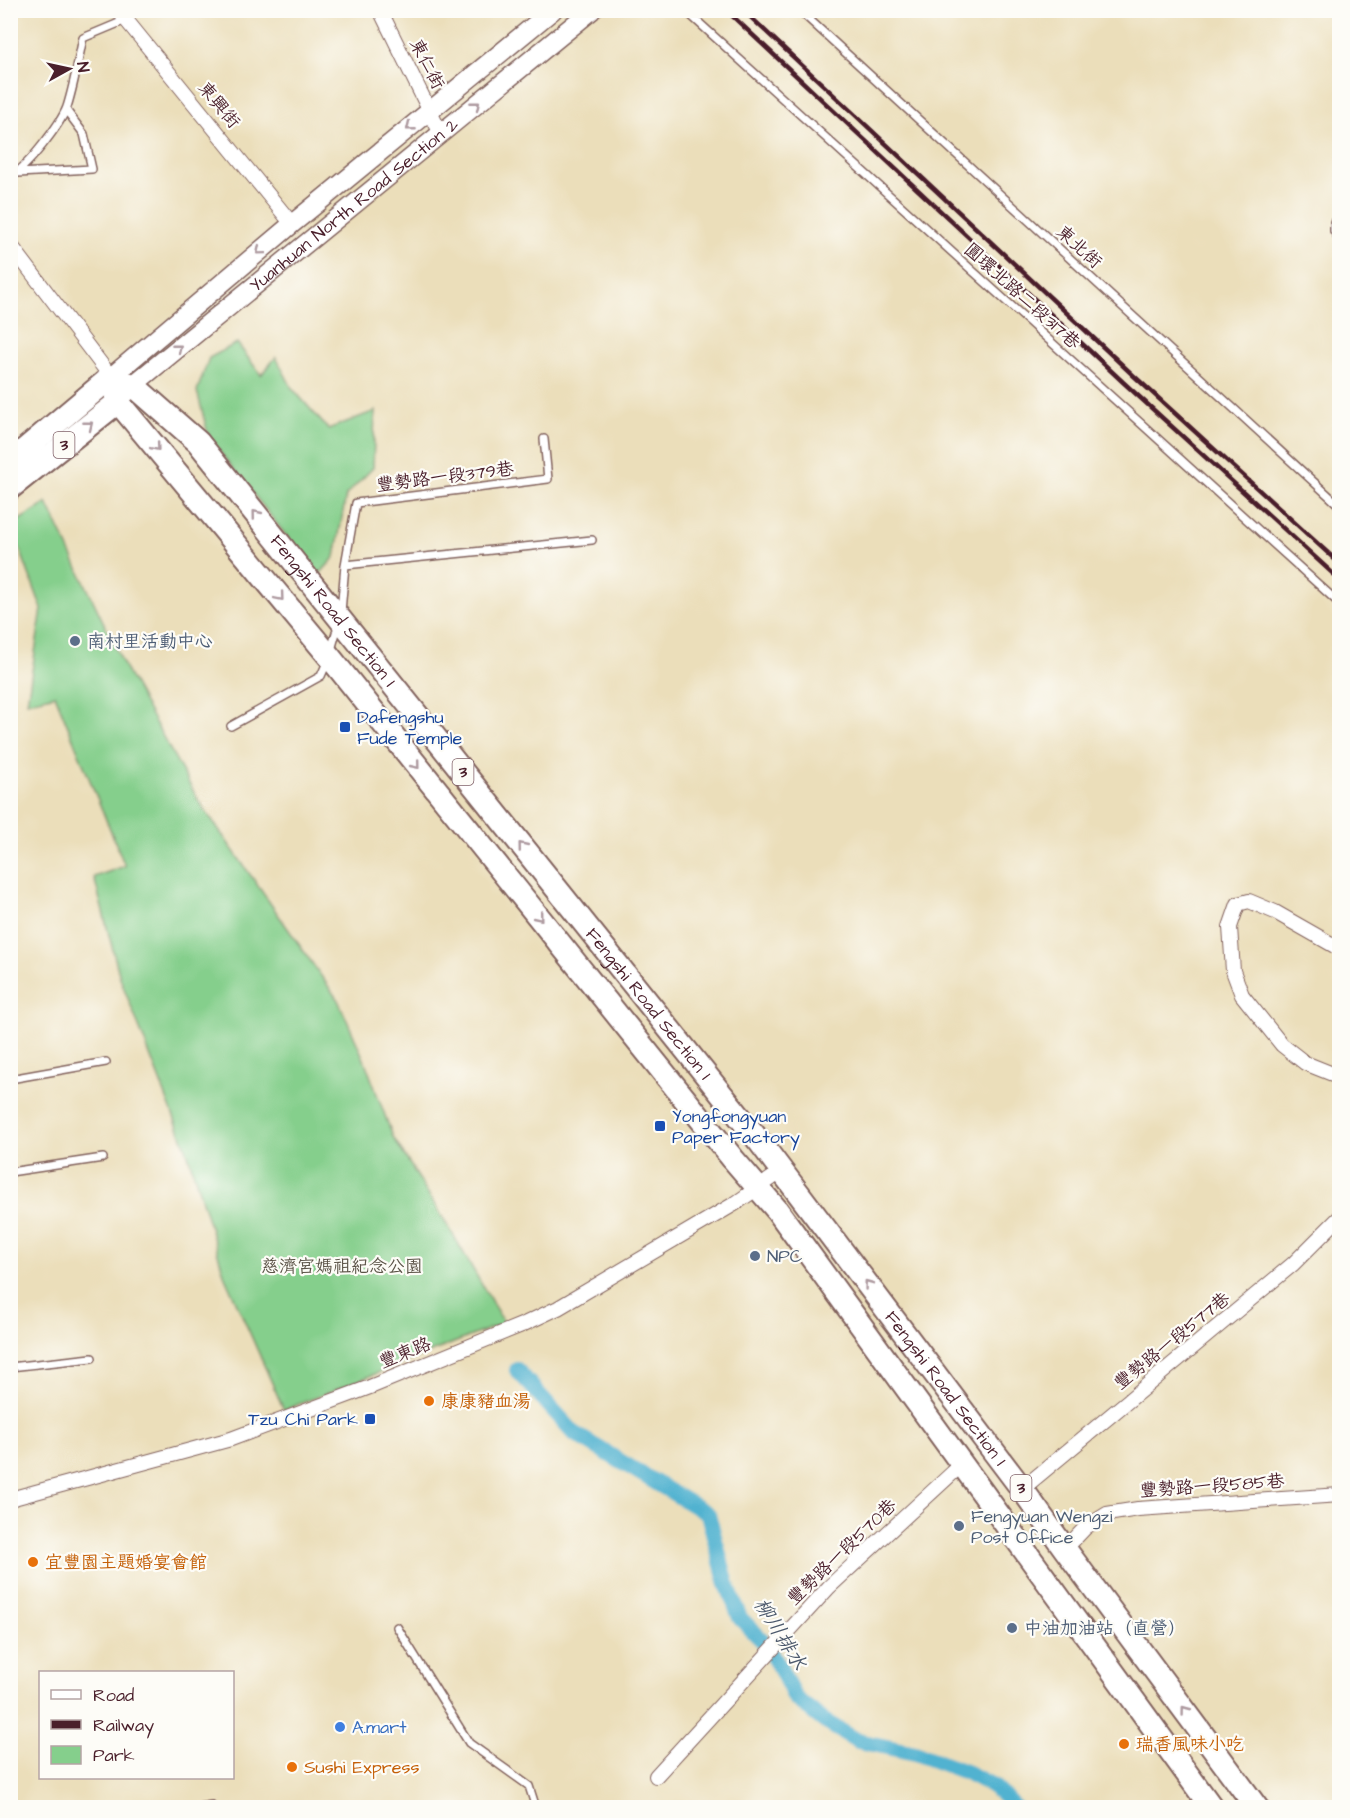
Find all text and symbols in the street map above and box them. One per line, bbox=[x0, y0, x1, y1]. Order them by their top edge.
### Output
street label: 東仁街 bbox=[404, 34, 450, 94]
north arrow bbox=[39, 39, 99, 99]
text: N bbox=[71, 61, 94, 74]
street label: 東興街 bbox=[192, 76, 246, 134]
one-way arrow bbox=[469, 102, 480, 113]
street label: Yuanhuan North Road Section 2 bbox=[244, 111, 464, 298]
one-way arrow bbox=[406, 120, 417, 131]
street label: 東北街 bbox=[1051, 220, 1107, 274]
street label: 圓環北路二段317巷 bbox=[958, 237, 1086, 355]
one-way arrow bbox=[256, 244, 267, 255]
one-way arrow bbox=[171, 344, 182, 355]
one-way arrow bbox=[82, 422, 93, 433]
road number: 3 bbox=[54, 432, 74, 458]
one-way arrow bbox=[148, 440, 159, 451]
street label: 豐勢路一段379巷 bbox=[375, 456, 515, 498]
one-way arrow bbox=[252, 509, 263, 520]
street label: Fengshi Road Section 1 bbox=[265, 529, 402, 692]
one-way arrow bbox=[273, 590, 284, 601]
place label: 南村里活動中心 bbox=[87, 629, 213, 654]
marker: 南村里活動中心 bbox=[68, 634, 82, 648]
place label: Dafengshu Fude Temple bbox=[357, 705, 463, 751]
marker: Dafengshu Fude Temple bbox=[338, 720, 352, 734]
one-way arrow bbox=[409, 758, 420, 769]
road number: 3 bbox=[452, 759, 474, 785]
one-way arrow bbox=[519, 842, 530, 853]
one-way arrow bbox=[531, 910, 542, 921]
street label: Fengshi Road Section 1 bbox=[580, 922, 717, 1085]
place label: Yongfongyuan Paper Factory bbox=[672, 1104, 800, 1151]
marker: Yongfongyuan Paper Factory bbox=[653, 1119, 667, 1133]
place label: NPC bbox=[767, 1244, 803, 1269]
marker: NPC bbox=[748, 1249, 762, 1263]
park label: 慈濟宮媽祖紀念公園 bbox=[261, 1254, 423, 1279]
one-way arrow bbox=[864, 1280, 875, 1291]
street label: 豐勢路一段577巷 bbox=[1109, 1286, 1235, 1396]
street label: Fengshi Road Section 1 bbox=[879, 1306, 1013, 1471]
street label: 豐東路 bbox=[375, 1331, 435, 1375]
place label: 康康豬血湯 bbox=[441, 1389, 531, 1414]
marker: 康康豬血湯 bbox=[422, 1394, 436, 1408]
place label: Tzu Chi Park bbox=[248, 1407, 358, 1432]
marker: Tzu Chi Park bbox=[363, 1412, 377, 1426]
street label: 豐勢路一段585巷 bbox=[1139, 1468, 1285, 1504]
road number: 3 bbox=[1010, 1475, 1032, 1501]
street label: 豐勢路一段570巷 bbox=[782, 1493, 902, 1611]
place label: Fengyuan Wengzi Post Office bbox=[971, 1504, 1113, 1550]
marker: Fengyuan Wengzi Post Office bbox=[952, 1519, 966, 1533]
place label: 宜豐園主題婚宴會館 bbox=[45, 1550, 207, 1575]
marker: 宜豐園主題婚宴會館 bbox=[26, 1555, 40, 1569]
water label: 柳川排水 bbox=[747, 1593, 814, 1676]
place label: 中油加油站（直營） bbox=[1024, 1616, 1186, 1641]
marker: 中油加油站（直營） bbox=[1005, 1621, 1019, 1635]
legend bbox=[39, 1671, 234, 1779]
text: Road bbox=[93, 1683, 134, 1708]
one-way arrow bbox=[1181, 1706, 1192, 1717]
text: Railway bbox=[93, 1713, 154, 1739]
place label: A.mart bbox=[352, 1715, 407, 1740]
marker: A.mart bbox=[333, 1720, 347, 1734]
place label: 瑞香風味小吃 bbox=[1136, 1732, 1244, 1757]
marker: 瑞香風味小吃 bbox=[1117, 1737, 1131, 1751]
text: Park bbox=[93, 1743, 135, 1768]
place label: Sushi Express bbox=[304, 1755, 419, 1780]
marker: Sushi Express bbox=[285, 1760, 299, 1774]

